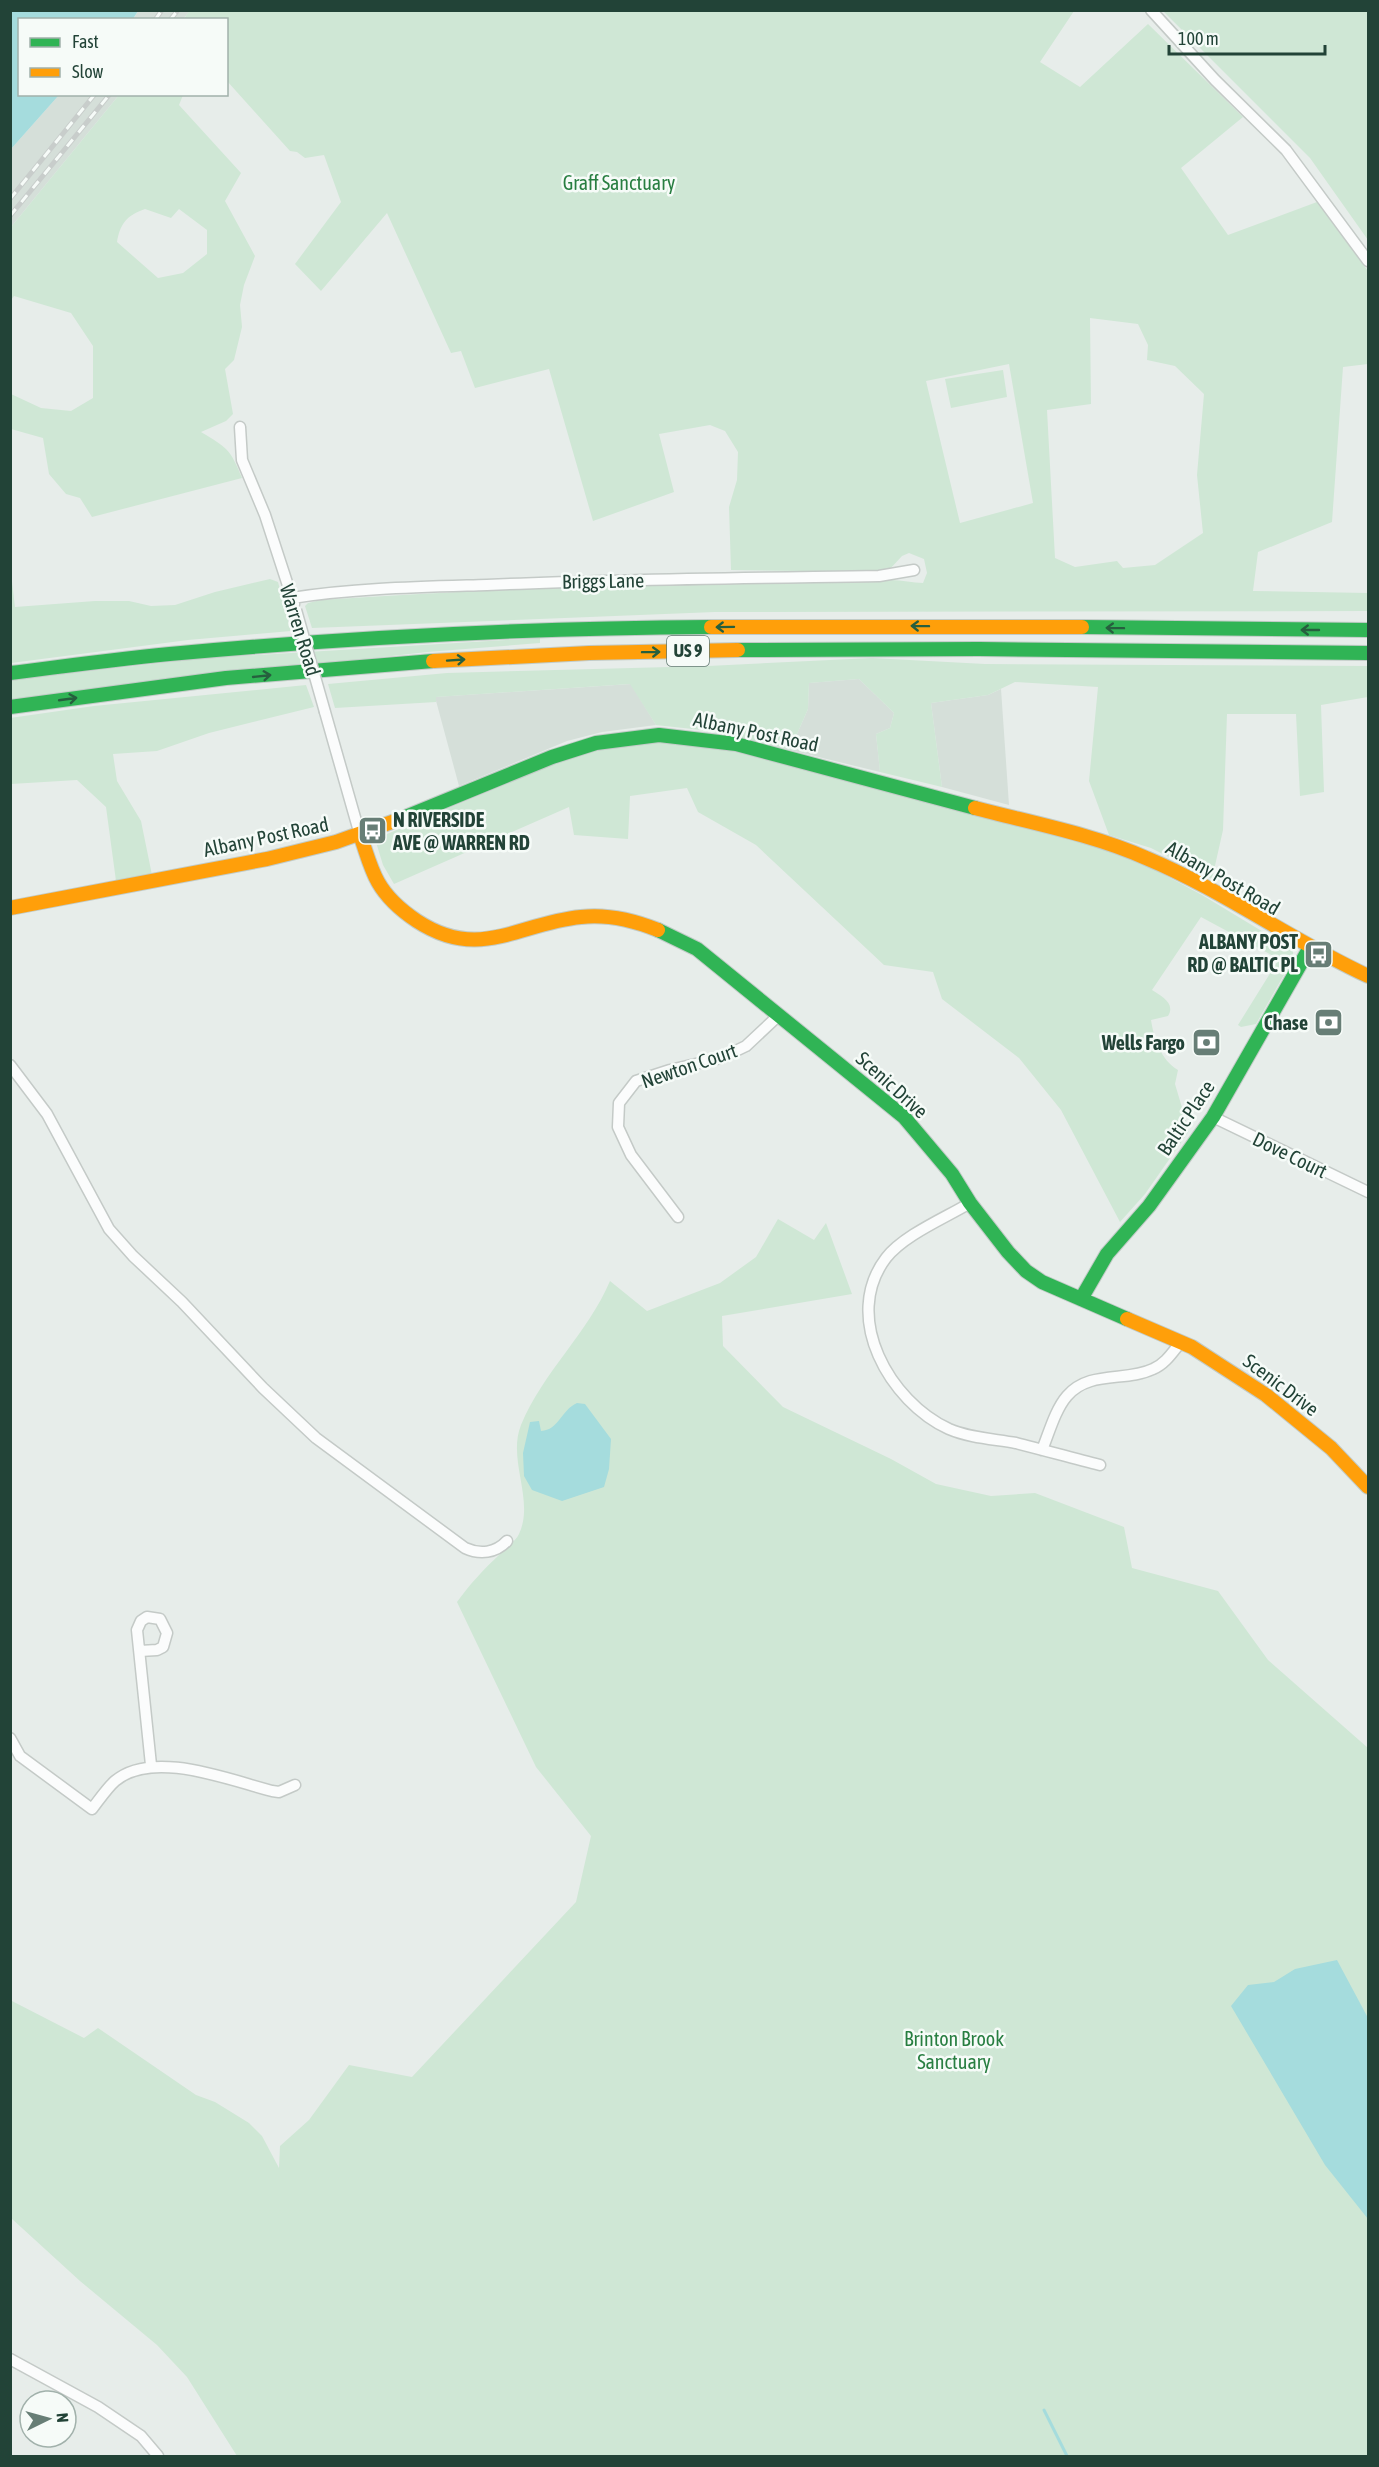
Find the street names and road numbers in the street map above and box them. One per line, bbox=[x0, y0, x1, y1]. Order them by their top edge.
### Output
street label: Briggs Lane bbox=[562, 568, 644, 593]
street label: Warren Road bbox=[276, 581, 325, 678]
road number: US 9 bbox=[667, 636, 709, 666]
street label: Albany Post Road bbox=[691, 707, 821, 756]
street label: Albany Post Road bbox=[201, 812, 331, 861]
street label: Albany Post Road bbox=[1162, 836, 1284, 919]
street label: Newton Court bbox=[638, 1038, 740, 1093]
street label: Scenic Drive bbox=[852, 1047, 933, 1123]
street label: Baltic Place bbox=[1152, 1076, 1219, 1160]
street label: Dove Court bbox=[1249, 1127, 1331, 1182]
street label: Scenic Drive bbox=[1239, 1349, 1323, 1420]

